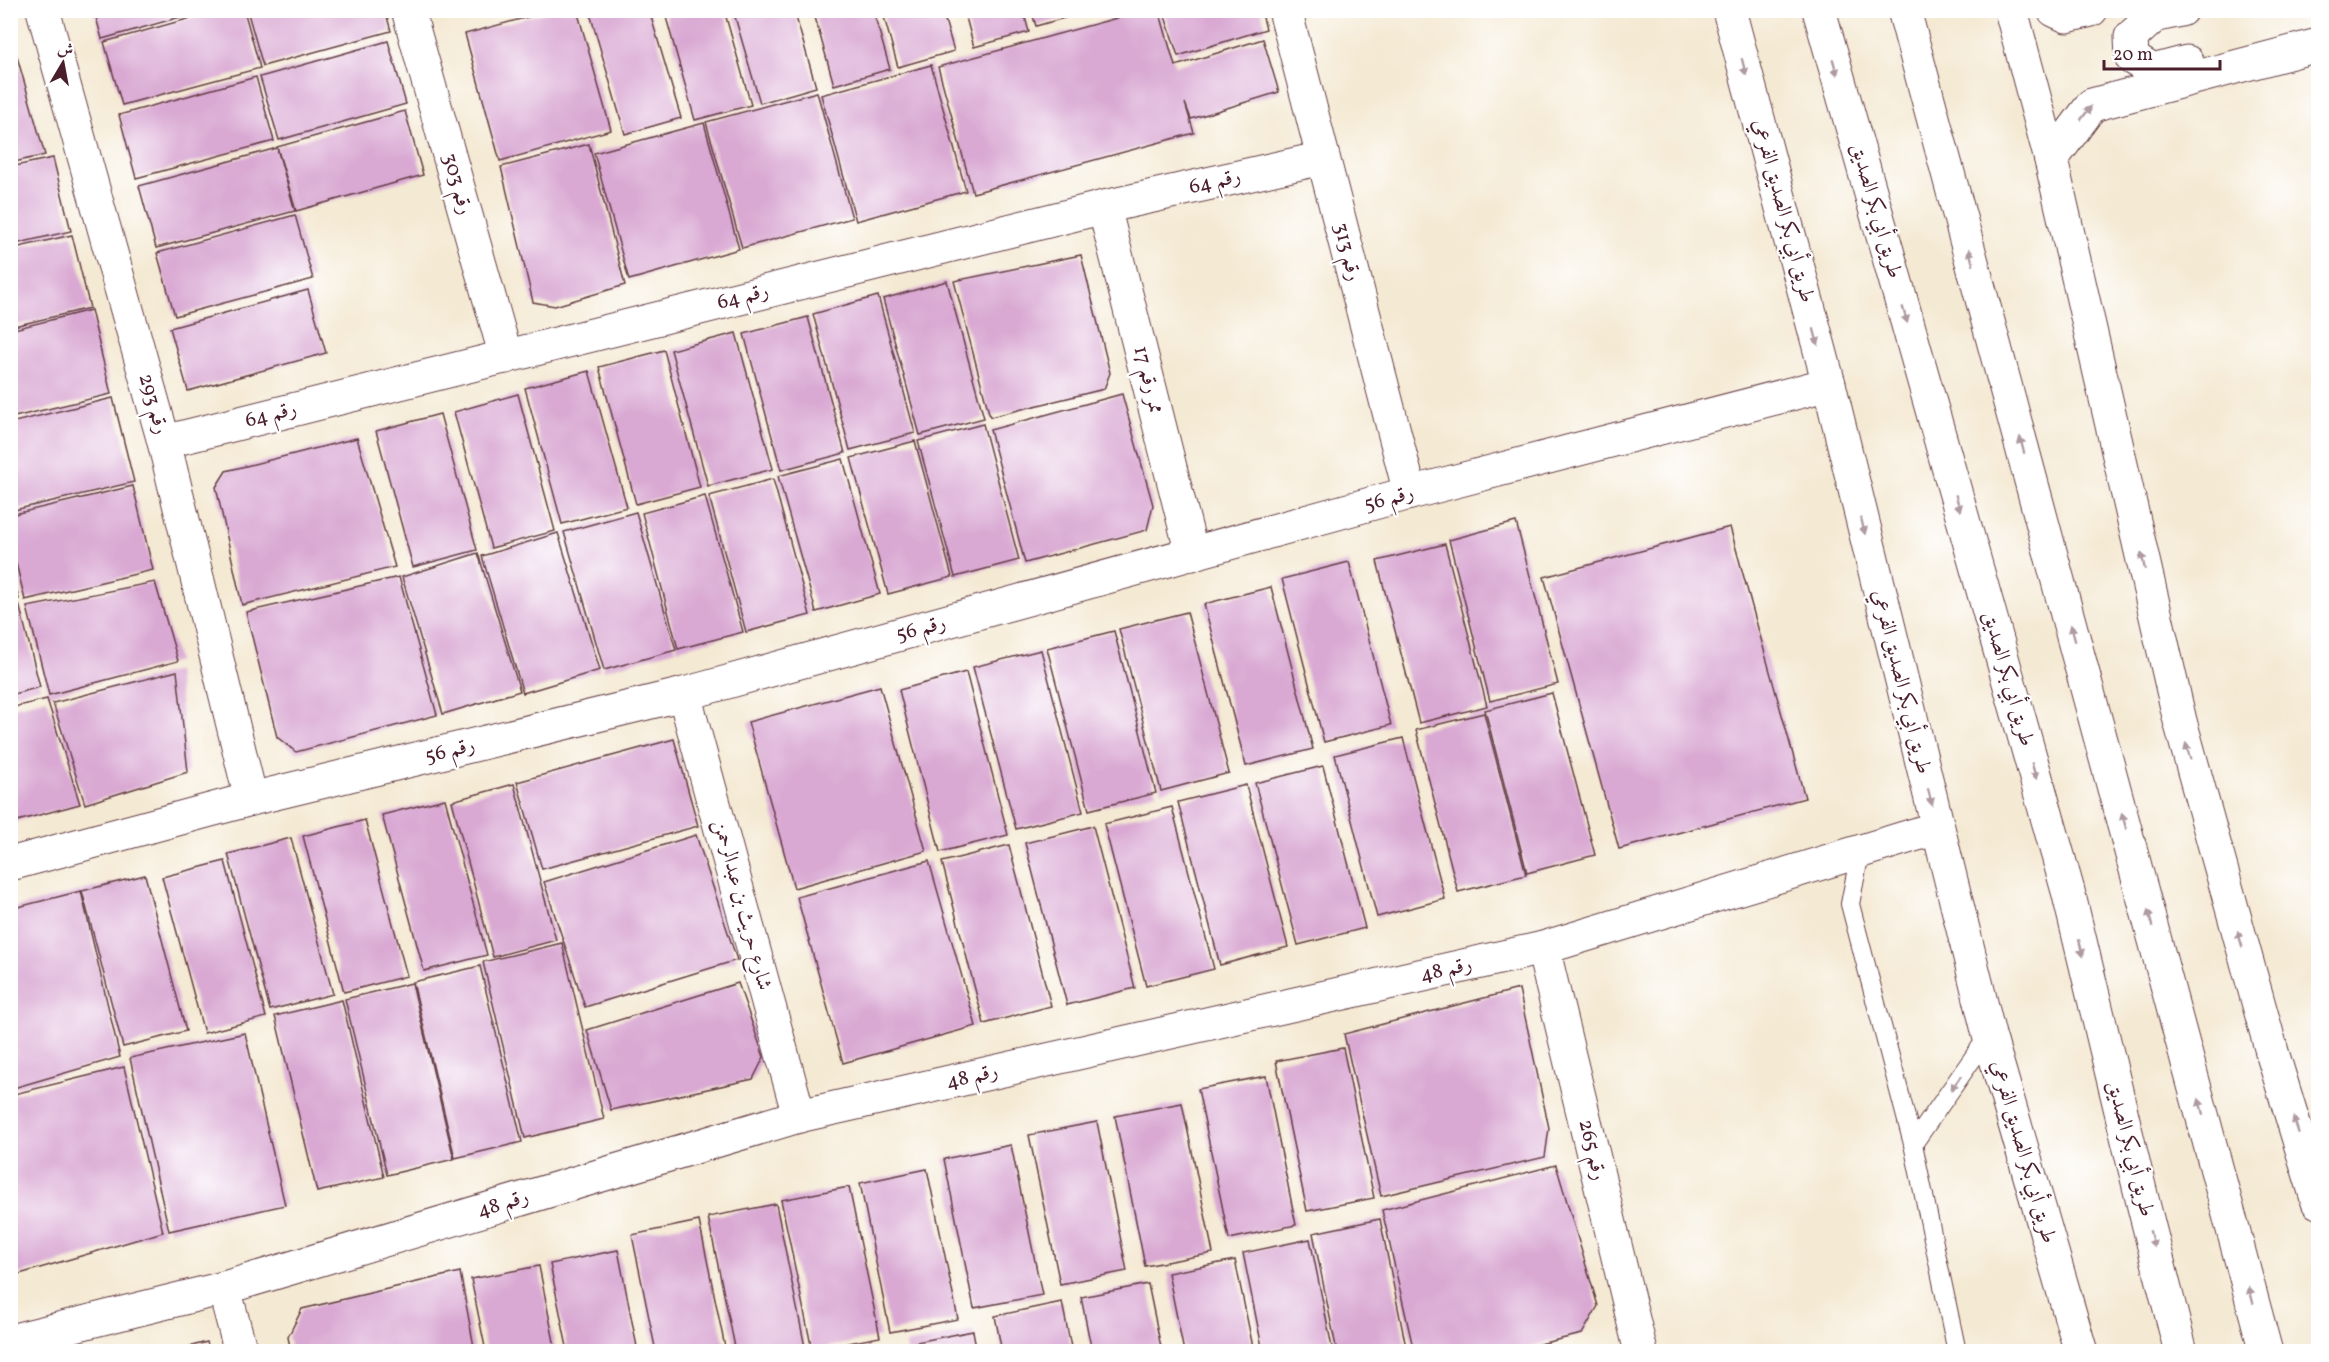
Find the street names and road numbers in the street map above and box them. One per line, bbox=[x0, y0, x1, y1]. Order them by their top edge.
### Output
street label: طريق أبي بكر الصديق الفرعي bbox=[1744, 115, 1823, 306]
street label: طريق أبي بكر الصديق bbox=[1842, 140, 1911, 282]
street label: رقم 303 bbox=[431, 150, 480, 219]
street label: رقم 64 bbox=[1186, 162, 1245, 206]
street label: رقم 313 bbox=[1322, 220, 1368, 285]
street label: رقم 64 bbox=[714, 277, 773, 321]
street label: ممر رقم 17 bbox=[1122, 343, 1170, 418]
street label: رقم 293 bbox=[127, 370, 175, 439]
street label: رقم 64 bbox=[242, 395, 301, 439]
street label: رقم 56 bbox=[1361, 478, 1418, 523]
street label: طريق أبي بكر الصديق الفرعي bbox=[1863, 586, 1940, 778]
street label: رقم 56 bbox=[893, 608, 950, 653]
street label: طريق أبي بكر الصديق bbox=[1974, 608, 2043, 750]
street label: رقم 56 bbox=[422, 731, 479, 775]
street label: شارع حريث بن عبدالرحمن bbox=[703, 816, 779, 994]
street label: رقم 48 bbox=[1417, 950, 1476, 994]
street label: طريق أبي بكر الصديق الفرعي bbox=[1982, 1056, 2065, 1247]
street label: رقم 48 bbox=[943, 1057, 1002, 1101]
street label: طريق أبي بكر الصديق bbox=[2098, 1077, 2163, 1220]
street label: رقم 265 bbox=[1567, 1117, 1614, 1184]
street label: رقم 48 bbox=[474, 1182, 534, 1229]

